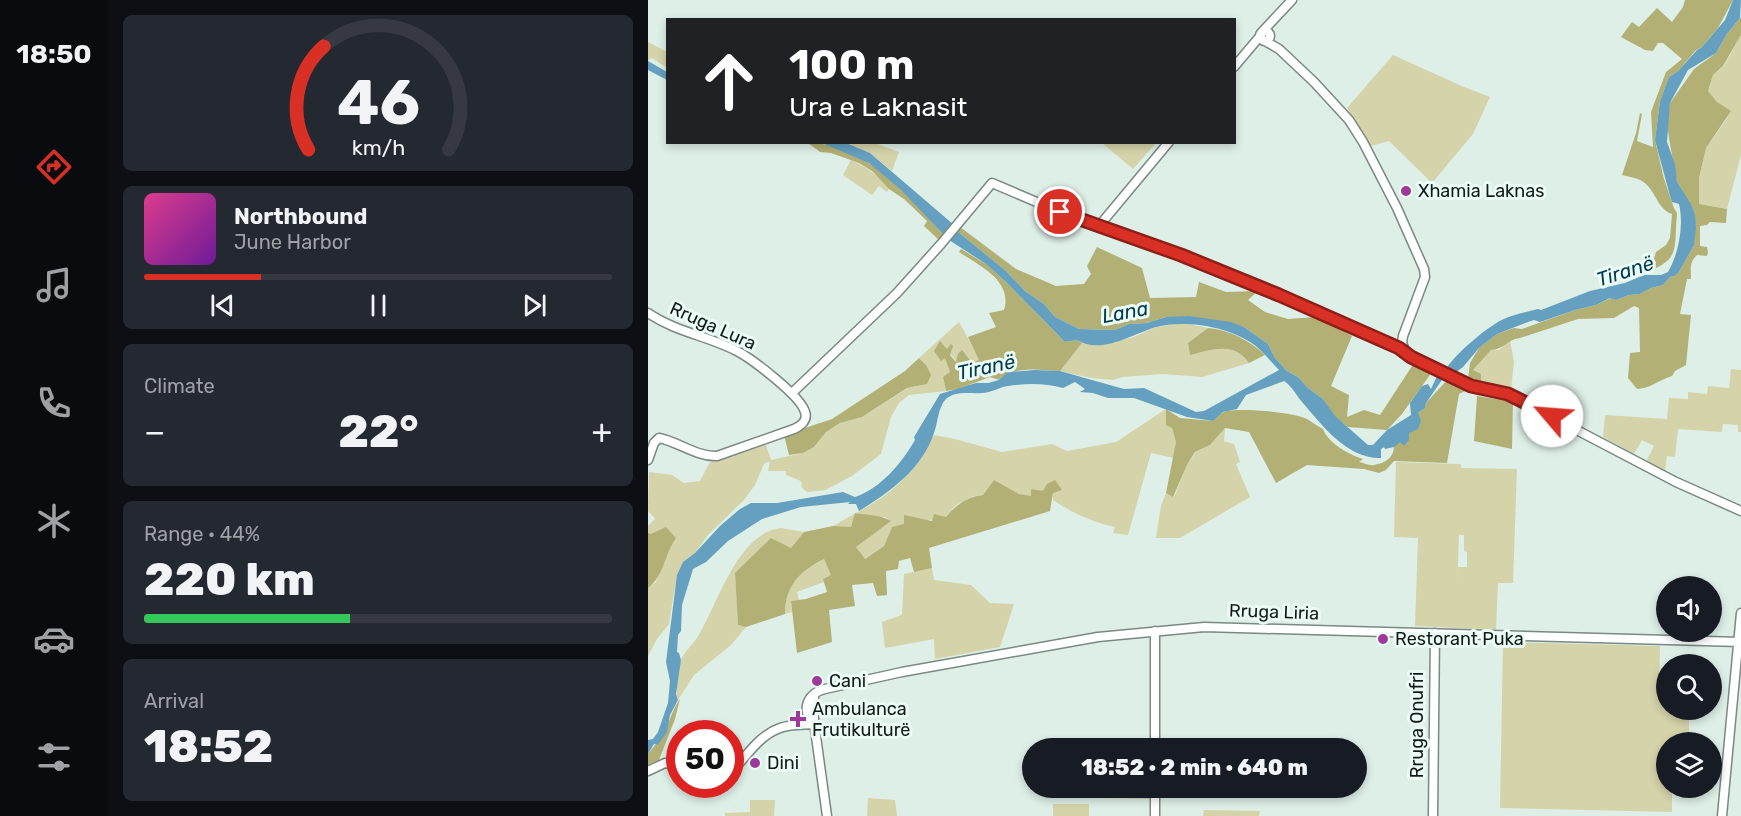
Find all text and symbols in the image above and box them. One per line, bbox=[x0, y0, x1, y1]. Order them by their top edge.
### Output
text: 18:50 bbox=[16, 38, 92, 70]
text: 100 m bbox=[789, 40, 914, 90]
icon: ahead bbox=[690, 42, 768, 120]
text: 46 bbox=[336, 66, 420, 140]
text: Ura e Laknasit bbox=[789, 91, 967, 123]
text: km/h bbox=[351, 135, 405, 160]
icon: directions bbox=[33, 146, 75, 188]
place label: Xhamia Laknas bbox=[1418, 180, 1544, 202]
marker: Xhamia Laknas bbox=[1399, 184, 1413, 198]
pin bbox=[1034, 186, 1085, 237]
icon: arrive bbox=[1043, 195, 1076, 228]
text: Northbound bbox=[234, 203, 367, 230]
text: June Harbor bbox=[234, 230, 351, 254]
water label: Tiranë bbox=[1593, 251, 1657, 291]
icon: music bbox=[33, 264, 75, 306]
icon: previous bbox=[206, 289, 239, 322]
icon: pause bbox=[362, 289, 395, 322]
icon: next bbox=[518, 289, 551, 322]
water label: Lana bbox=[1100, 296, 1150, 328]
street label: Rruga Lura bbox=[667, 297, 759, 355]
water label: Tiranë bbox=[955, 349, 1017, 385]
text: Climate bbox=[144, 374, 215, 398]
icon: phone bbox=[33, 382, 75, 424]
position arrow bbox=[1520, 384, 1584, 448]
text: 22° bbox=[339, 405, 418, 458]
text: − bbox=[144, 412, 165, 451]
text: + bbox=[591, 412, 612, 451]
icon: climate bbox=[33, 500, 75, 542]
text: Range · 44% bbox=[144, 522, 260, 546]
text: 220 km bbox=[144, 553, 315, 606]
map controls bbox=[1656, 576, 1722, 798]
button: sound bbox=[1656, 576, 1722, 642]
street label: Rruga Liria bbox=[1229, 599, 1319, 625]
icon: car bbox=[33, 618, 75, 660]
place label: Restorant Puka bbox=[1395, 628, 1524, 650]
marker: Restorant Puka bbox=[1376, 632, 1390, 646]
button: search bbox=[1656, 654, 1722, 720]
place label: Cani bbox=[829, 670, 866, 692]
street label: Rruga Onufri bbox=[1406, 672, 1428, 778]
marker: Cani bbox=[810, 674, 824, 688]
text: Arrival bbox=[144, 689, 204, 713]
place label: Ambulanca Frutikulturë bbox=[812, 698, 910, 741]
marker: Ambulanca Frutikulturë bbox=[789, 710, 807, 728]
text: 18:52 bbox=[144, 720, 273, 773]
speed limit sign: 50 bbox=[666, 720, 744, 798]
button: layers bbox=[1656, 732, 1722, 798]
icon: filters bbox=[33, 736, 75, 778]
place label: Dini bbox=[767, 752, 799, 774]
text: 18:52 · 2 min · 640 m bbox=[1081, 754, 1308, 781]
marker: Dini bbox=[748, 756, 762, 770]

